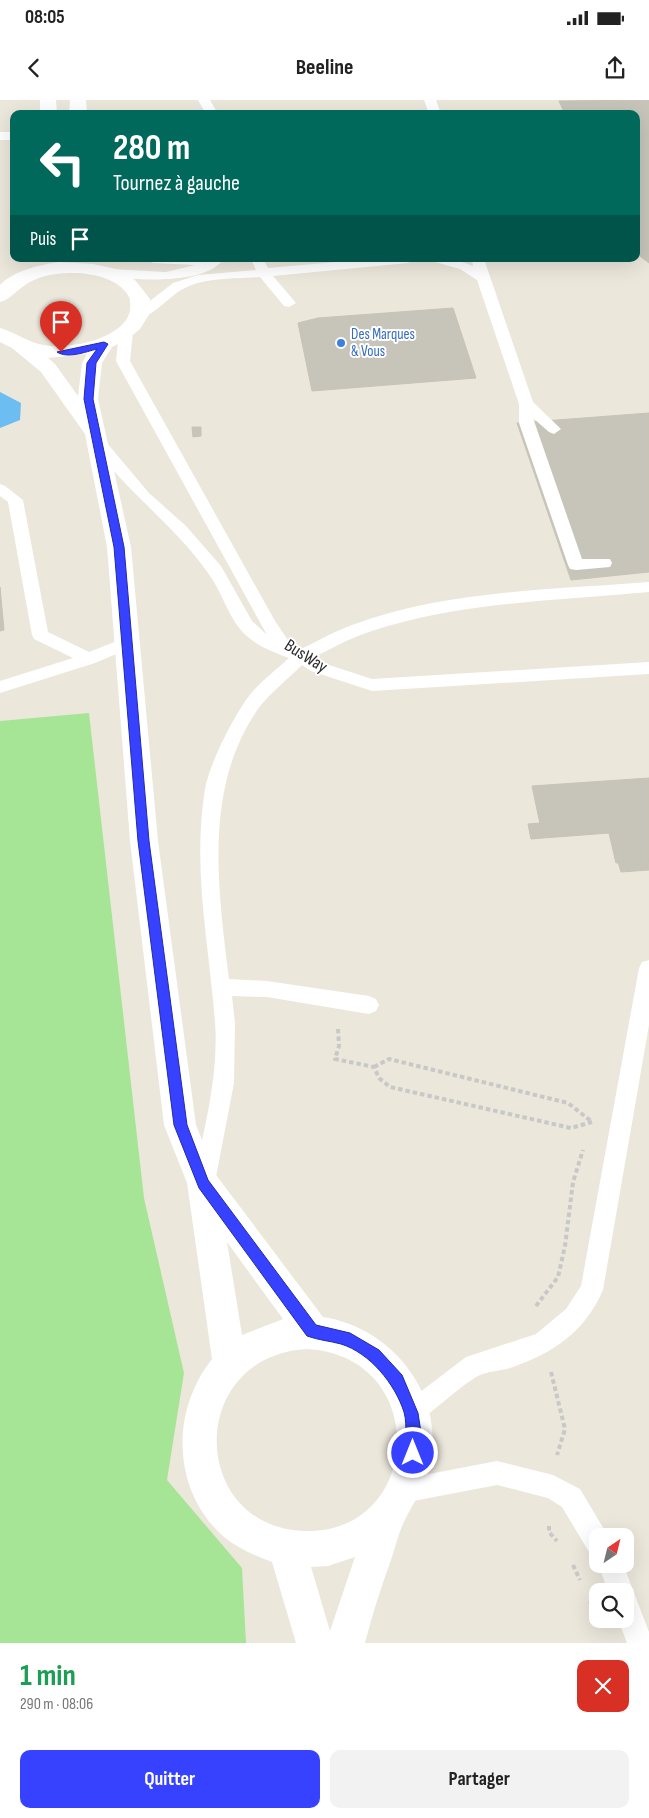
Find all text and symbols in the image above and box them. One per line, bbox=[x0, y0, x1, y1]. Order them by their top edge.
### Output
text: 08:05 bbox=[25, 6, 65, 29]
icon: back bbox=[20, 54, 48, 82]
text: Beeline bbox=[296, 54, 353, 81]
icon: share bbox=[601, 54, 629, 82]
text: 280 m bbox=[113, 127, 190, 170]
icon: left bbox=[30, 130, 95, 195]
text: Tournez à gauche bbox=[113, 170, 240, 197]
icon: arrive bbox=[66, 225, 94, 253]
text: Puis bbox=[30, 228, 56, 251]
pin bbox=[40, 301, 82, 352]
icon: arrive bbox=[47, 308, 75, 336]
place label: Des Marques & Vous bbox=[351, 325, 415, 361]
marker: Des Marques & Vous bbox=[335, 337, 347, 349]
street label: BusWay bbox=[281, 635, 332, 677]
position arrow bbox=[386, 1426, 438, 1478]
north arrow bbox=[589, 1528, 634, 1572]
map controls bbox=[589, 1528, 634, 1628]
button: search bbox=[589, 1583, 634, 1628]
text: 1 min bbox=[20, 1658, 76, 1694]
button: close bbox=[577, 1660, 629, 1712]
text: 290 m · 08:06 bbox=[20, 1695, 93, 1714]
button: Quitter bbox=[20, 1750, 320, 1808]
button: Partager bbox=[330, 1750, 629, 1808]

